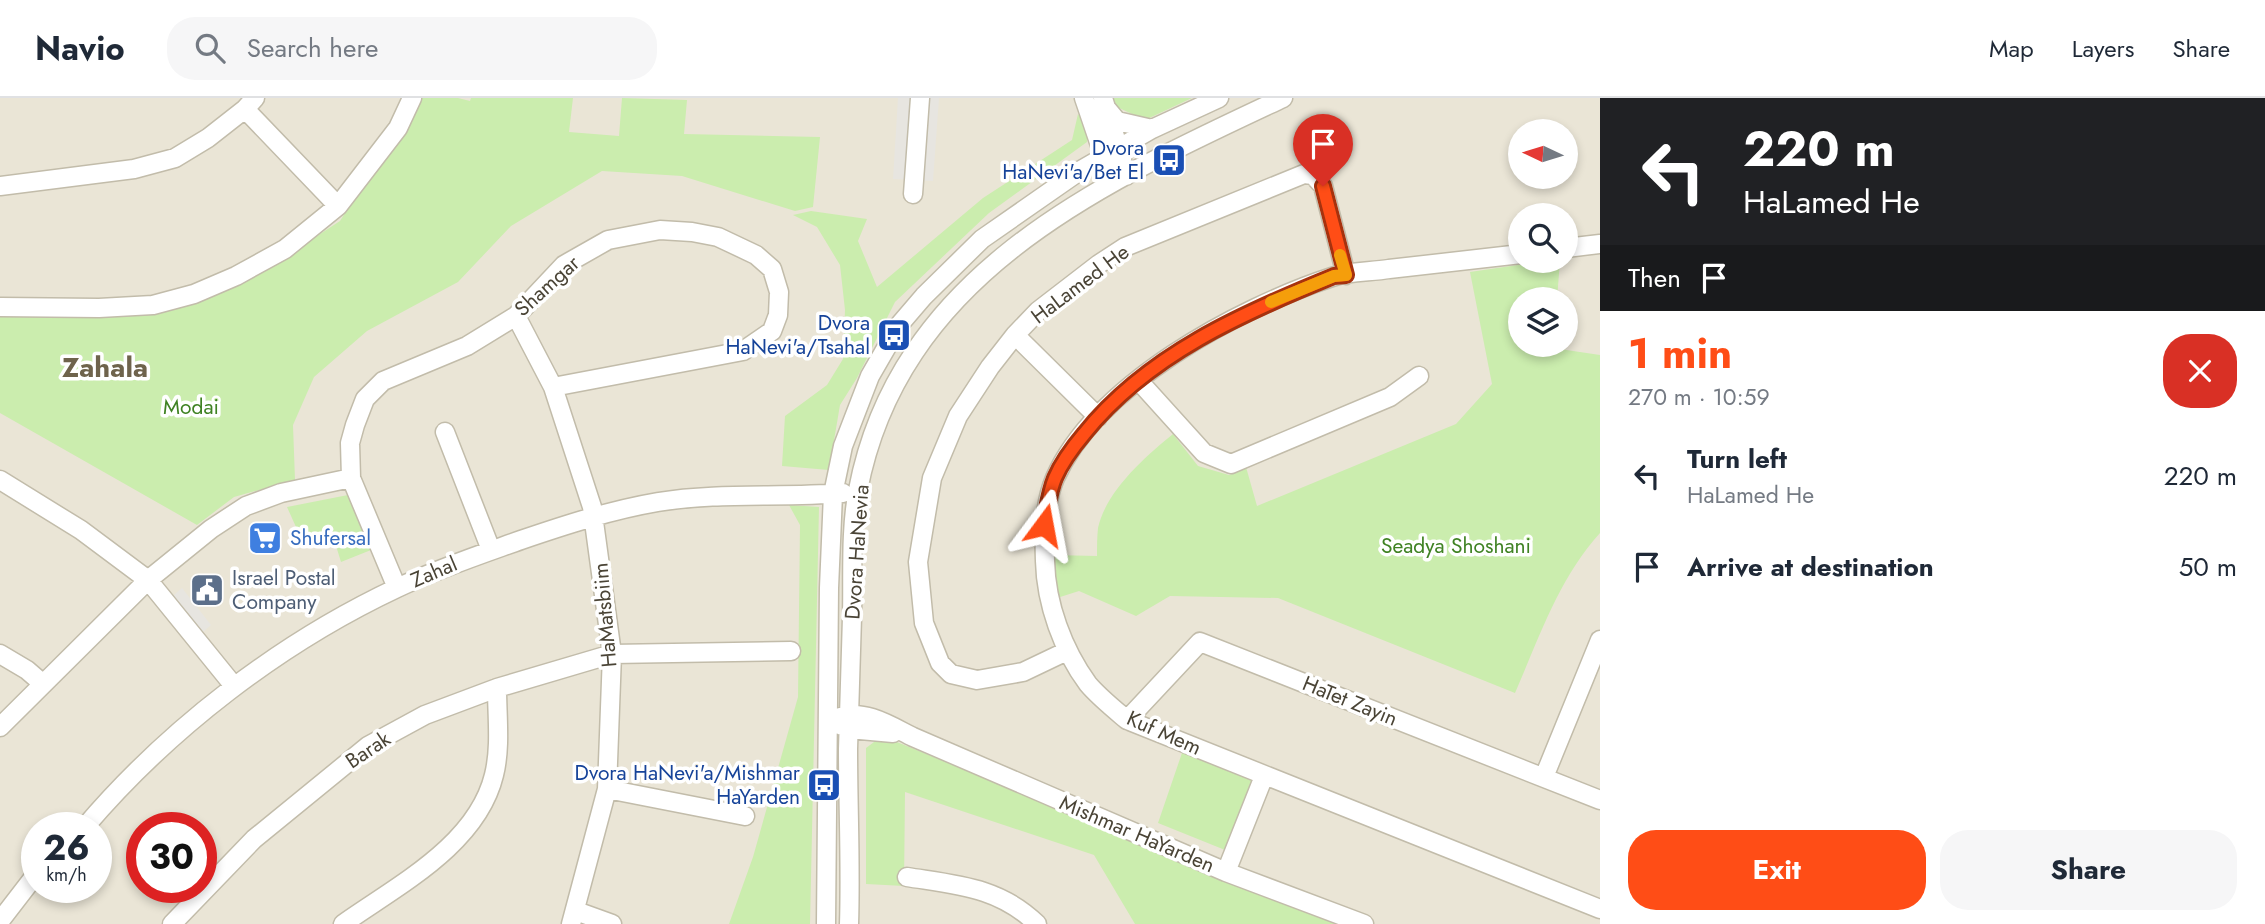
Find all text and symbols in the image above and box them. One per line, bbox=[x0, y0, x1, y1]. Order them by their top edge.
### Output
search box bbox=[167, 17, 657, 80]
text: Navio bbox=[35, 25, 125, 72]
icon: search bbox=[191, 29, 229, 67]
text: Search here bbox=[247, 29, 378, 67]
text: Map bbox=[1989, 31, 2034, 66]
text: Layers bbox=[2072, 31, 2134, 66]
text: Share bbox=[2172, 31, 2230, 66]
pin bbox=[1293, 114, 1353, 186]
text: 220 m bbox=[1743, 114, 1895, 184]
north arrow bbox=[1508, 119, 1578, 189]
map controls bbox=[1508, 119, 1578, 357]
icon: arrive bbox=[1304, 125, 1342, 163]
icon: left bbox=[1628, 126, 1719, 217]
place label: Dvora HaNevi'a/Bet El bbox=[1002, 133, 1144, 187]
bus stop icon: Dvora HaNevi'a/Bet El bbox=[1150, 141, 1188, 179]
text: HaLamed He bbox=[1743, 179, 1920, 225]
button: search bbox=[1508, 203, 1578, 273]
street label: HaLamed He bbox=[1025, 237, 1135, 331]
street label: Shamgar bbox=[508, 248, 587, 323]
text: Then bbox=[1628, 259, 1681, 297]
icon: arrive bbox=[1695, 259, 1733, 297]
button: layers bbox=[1508, 287, 1578, 357]
place label: Dvora HaNevi'a/Tsahal bbox=[726, 308, 870, 362]
bus stop icon: Dvora HaNevi'a/Tsahal bbox=[875, 316, 913, 354]
text: 1 min bbox=[1628, 323, 1732, 384]
button: close bbox=[2163, 334, 2237, 408]
district label: Zahala bbox=[62, 347, 148, 388]
text: 270 m · 10:59 bbox=[1628, 380, 1770, 414]
park label: Modai bbox=[163, 392, 219, 422]
text: Turn left bbox=[1687, 440, 1787, 478]
icon: left bbox=[1628, 457, 1666, 495]
text: 220 m bbox=[2164, 457, 2237, 495]
text: HaLamed He bbox=[1687, 478, 1814, 512]
street label: Dvora HaNevia bbox=[837, 483, 877, 621]
position arrow bbox=[1007, 488, 1081, 562]
supermarket icon: Shufersal bbox=[246, 519, 284, 557]
place label: Shufersal bbox=[290, 523, 371, 553]
park label: Seadya Shoshani bbox=[1381, 531, 1531, 561]
icon: arrive bbox=[1628, 548, 1666, 586]
text: Arrive at destination bbox=[1687, 548, 1934, 586]
text: 50 m bbox=[2179, 548, 2237, 586]
street label: Zahal bbox=[406, 549, 462, 595]
street label: HaMatsbiim bbox=[585, 561, 625, 669]
place label: Israel Postal Company bbox=[232, 563, 336, 617]
public building icon: Israel Postal Company bbox=[188, 571, 226, 609]
street label: HaTet Zayin bbox=[1298, 668, 1402, 734]
street label: Kuf Mem bbox=[1122, 703, 1206, 763]
street label: Barak bbox=[340, 724, 397, 776]
place label: Dvora HaNevi'a/Mishmar HaYarden bbox=[574, 758, 801, 812]
bus stop icon: Dvora HaNevi'a/Mishmar HaYarden bbox=[805, 766, 843, 804]
street label: Mishmar HaYarden bbox=[1055, 788, 1219, 880]
speed limit sign: 30 bbox=[126, 812, 217, 903]
text: 26 bbox=[43, 823, 90, 873]
button: Exit bbox=[1628, 830, 1926, 910]
button: Share bbox=[1940, 830, 2237, 910]
text: km/h bbox=[46, 862, 87, 888]

